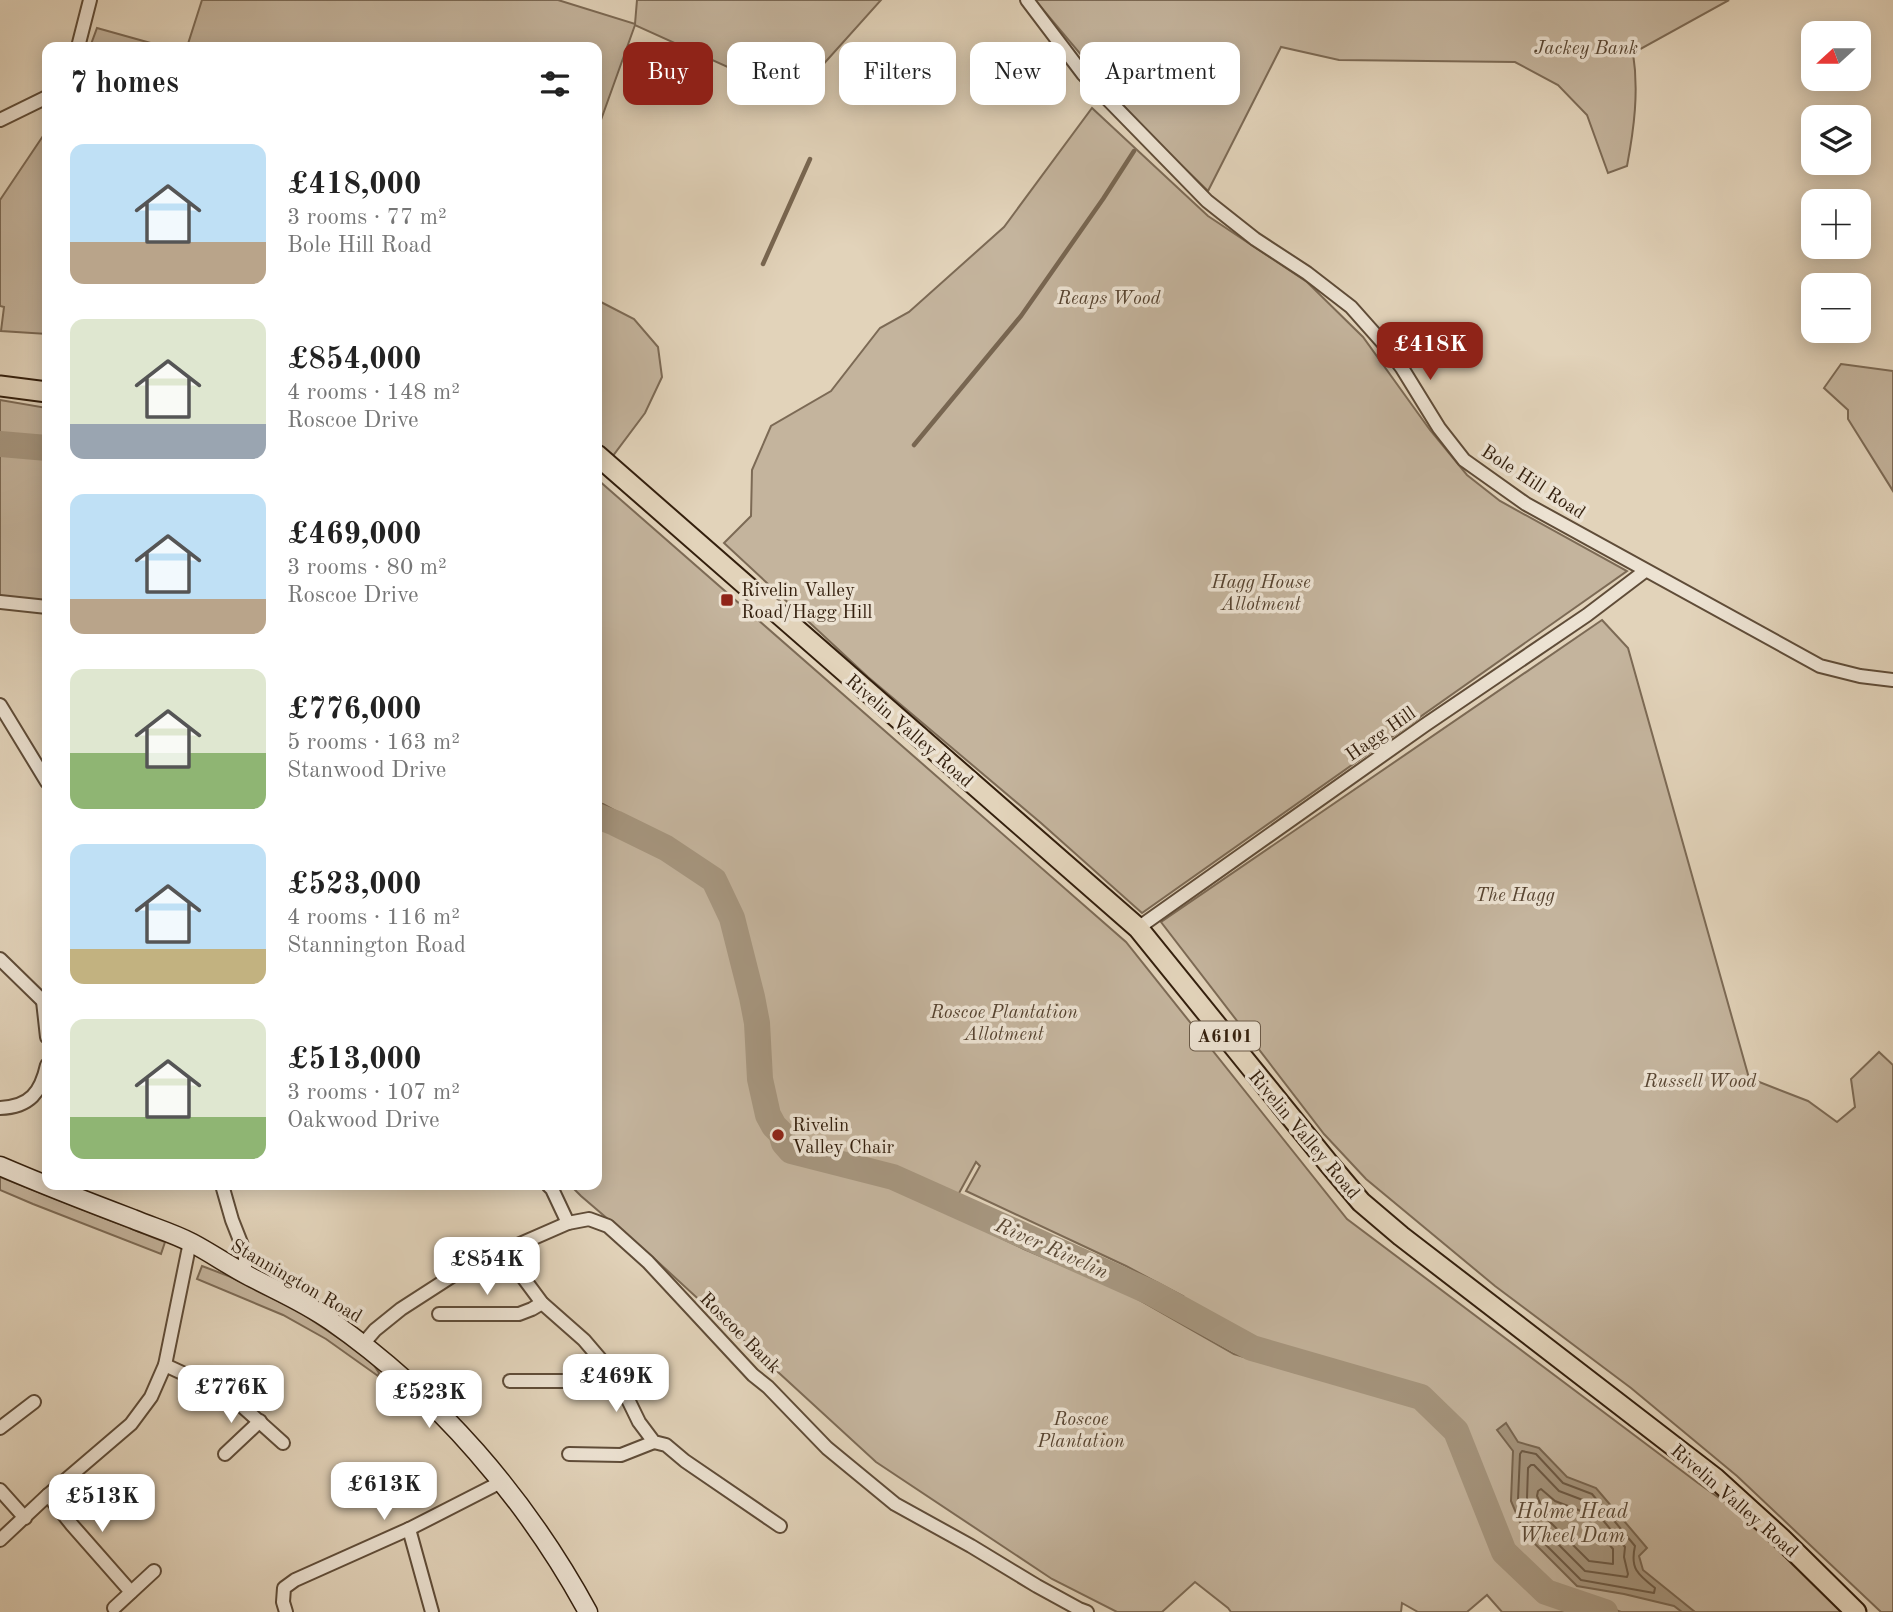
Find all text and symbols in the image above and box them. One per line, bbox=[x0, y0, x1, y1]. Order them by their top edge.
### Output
north arrow bbox=[1801, 21, 1871, 91]
map controls bbox=[1801, 21, 1871, 343]
park label: Jackey Bank bbox=[1534, 40, 1638, 59]
chip: Buy bbox=[623, 42, 713, 105]
chip: Rent bbox=[727, 42, 825, 105]
chip: Filters bbox=[839, 42, 956, 105]
chip: New bbox=[970, 42, 1066, 105]
chip: Apartment bbox=[1080, 42, 1240, 105]
icon: filters bbox=[536, 65, 574, 103]
text: 7 homes bbox=[70, 69, 179, 99]
button: layers bbox=[1801, 105, 1871, 175]
text: £418,000 bbox=[287, 170, 421, 200]
icon: home bbox=[126, 172, 210, 256]
button: + bbox=[1801, 189, 1871, 259]
text: 3 rooms · 77 m² bbox=[287, 206, 447, 229]
text: Bole Hill Road bbox=[287, 234, 432, 257]
button: − bbox=[1801, 273, 1871, 343]
park label: Reaps Wood bbox=[1056, 290, 1162, 309]
pin: £418K bbox=[1381, 322, 1479, 382]
text: £418K bbox=[1393, 333, 1467, 356]
text: £854,000 bbox=[287, 345, 421, 375]
icon: home bbox=[126, 347, 210, 431]
text: 4 rooms · 148 m² bbox=[287, 381, 460, 404]
text: Roscoe Drive bbox=[287, 409, 419, 432]
street label: Bole Hill Road bbox=[1477, 443, 1588, 524]
text: £469,000 bbox=[287, 520, 421, 550]
icon: home bbox=[126, 522, 210, 606]
text: 3 rooms · 80 m² bbox=[287, 556, 447, 579]
park label: Hagg House Allotment bbox=[1210, 574, 1311, 615]
place label: Rivelin Valley Road/Hagg Hill bbox=[741, 582, 872, 623]
text: Roscoe Drive bbox=[287, 584, 419, 607]
marker: Rivelin Valley Road/Hagg Hill bbox=[719, 592, 735, 608]
street label: Rivelin Valley Road bbox=[841, 672, 976, 792]
text: £776,000 bbox=[287, 695, 421, 725]
icon: home bbox=[126, 697, 210, 781]
street label: Hagg Hill bbox=[1343, 704, 1420, 766]
text: 5 rooms · 163 m² bbox=[287, 731, 460, 754]
text: Stanwood Drive bbox=[287, 759, 446, 782]
text: £523,000 bbox=[287, 870, 421, 900]
icon: home bbox=[126, 872, 210, 956]
park label: The Hagg bbox=[1475, 887, 1555, 906]
text: 4 rooms · 116 m² bbox=[287, 906, 460, 929]
text: Stannington Road bbox=[287, 934, 466, 957]
park label: Roscoe Plantation Allotment bbox=[929, 1004, 1078, 1045]
road number: A6101 bbox=[1190, 1021, 1260, 1050]
text: £513,000 bbox=[287, 1045, 421, 1075]
icon: home bbox=[126, 1047, 210, 1131]
street label: Rivelin Valley Road bbox=[1244, 1068, 1362, 1204]
park label: Russell Wood bbox=[1643, 1073, 1757, 1092]
text: 3 rooms · 107 m² bbox=[287, 1081, 460, 1104]
text: Oakwood Drive bbox=[287, 1109, 440, 1132]
place label: Rivelin Valley Chair bbox=[792, 1117, 895, 1158]
marker: Rivelin Valley Chair bbox=[770, 1127, 786, 1143]
water label: River Rivelin bbox=[991, 1215, 1111, 1284]
street label: Stannington Road bbox=[227, 1237, 365, 1327]
pin: £854K bbox=[438, 1238, 536, 1297]
text: £854K bbox=[450, 1248, 524, 1271]
street label: Roscoe Bank bbox=[695, 1290, 783, 1378]
pin: £469K bbox=[567, 1354, 665, 1414]
text: £469K bbox=[579, 1365, 653, 1388]
pin: £776K bbox=[182, 1366, 280, 1425]
pin: £523K bbox=[380, 1370, 478, 1430]
text: £776K bbox=[194, 1376, 268, 1399]
text: £523K bbox=[392, 1381, 466, 1404]
park label: Roscoe Plantation bbox=[1036, 1411, 1125, 1452]
street label: Rivelin Valley Road bbox=[1666, 1442, 1801, 1562]
pin: £613K bbox=[335, 1462, 433, 1522]
text: £613K bbox=[347, 1473, 421, 1496]
pin: £513K bbox=[53, 1474, 151, 1534]
text: £513K bbox=[65, 1485, 139, 1508]
water label: Holme Head Wheel Dam bbox=[1515, 1502, 1629, 1547]

